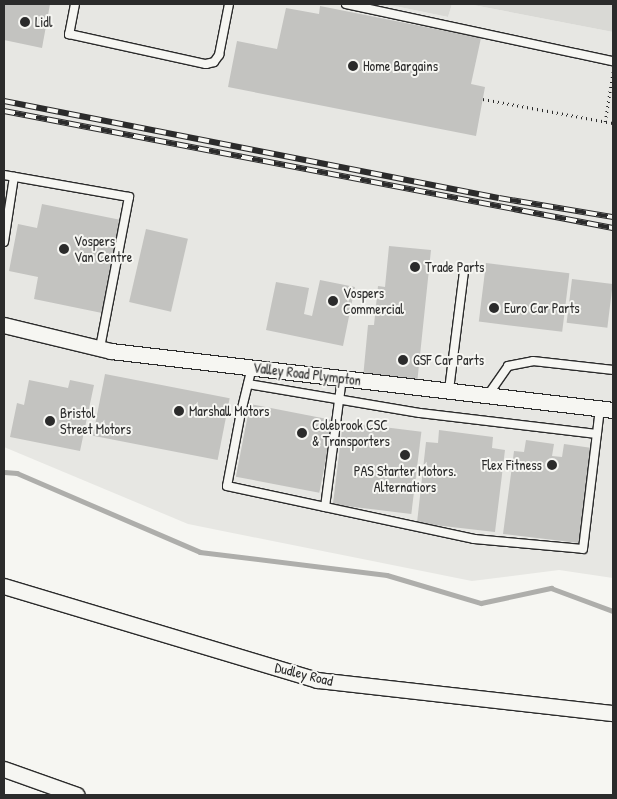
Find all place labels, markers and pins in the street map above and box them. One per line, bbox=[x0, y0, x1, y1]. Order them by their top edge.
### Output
place label: Lidl bbox=[35, 14, 53, 30]
marker: Lidl bbox=[19, 16, 31, 28]
place label: Home Bargains bbox=[363, 58, 438, 74]
marker: Home Bargains bbox=[347, 60, 359, 72]
place label: Vospers Van Centre bbox=[74, 233, 132, 266]
marker: Vospers Van Centre bbox=[58, 243, 70, 255]
place label: Trade Parts bbox=[425, 259, 484, 275]
marker: Trade Parts bbox=[409, 261, 421, 273]
place label: Vospers Commercial bbox=[343, 285, 404, 318]
marker: Vospers Commercial bbox=[327, 295, 339, 307]
place label: Euro Car Parts bbox=[504, 300, 580, 316]
marker: Euro Car Parts bbox=[488, 302, 500, 314]
place label: GSF Car Parts bbox=[413, 352, 484, 368]
marker: GSF Car Parts bbox=[397, 354, 409, 366]
place label: Marshall Motors bbox=[189, 403, 269, 419]
place label: Bristol Street Motors bbox=[60, 405, 131, 438]
marker: Marshall Motors bbox=[173, 405, 185, 417]
marker: Bristol Street Motors bbox=[44, 415, 56, 427]
place label: Colebrook CSC & Transporters bbox=[312, 417, 390, 450]
marker: Colebrook CSC & Transporters bbox=[296, 427, 308, 439]
marker: PAS Starter Motors. Alternatiors bbox=[399, 449, 411, 461]
place label: Flex Fitness bbox=[482, 457, 542, 473]
marker: Flex Fitness bbox=[546, 459, 558, 471]
place label: PAS Starter Motors. Alternatiors bbox=[354, 463, 456, 496]

